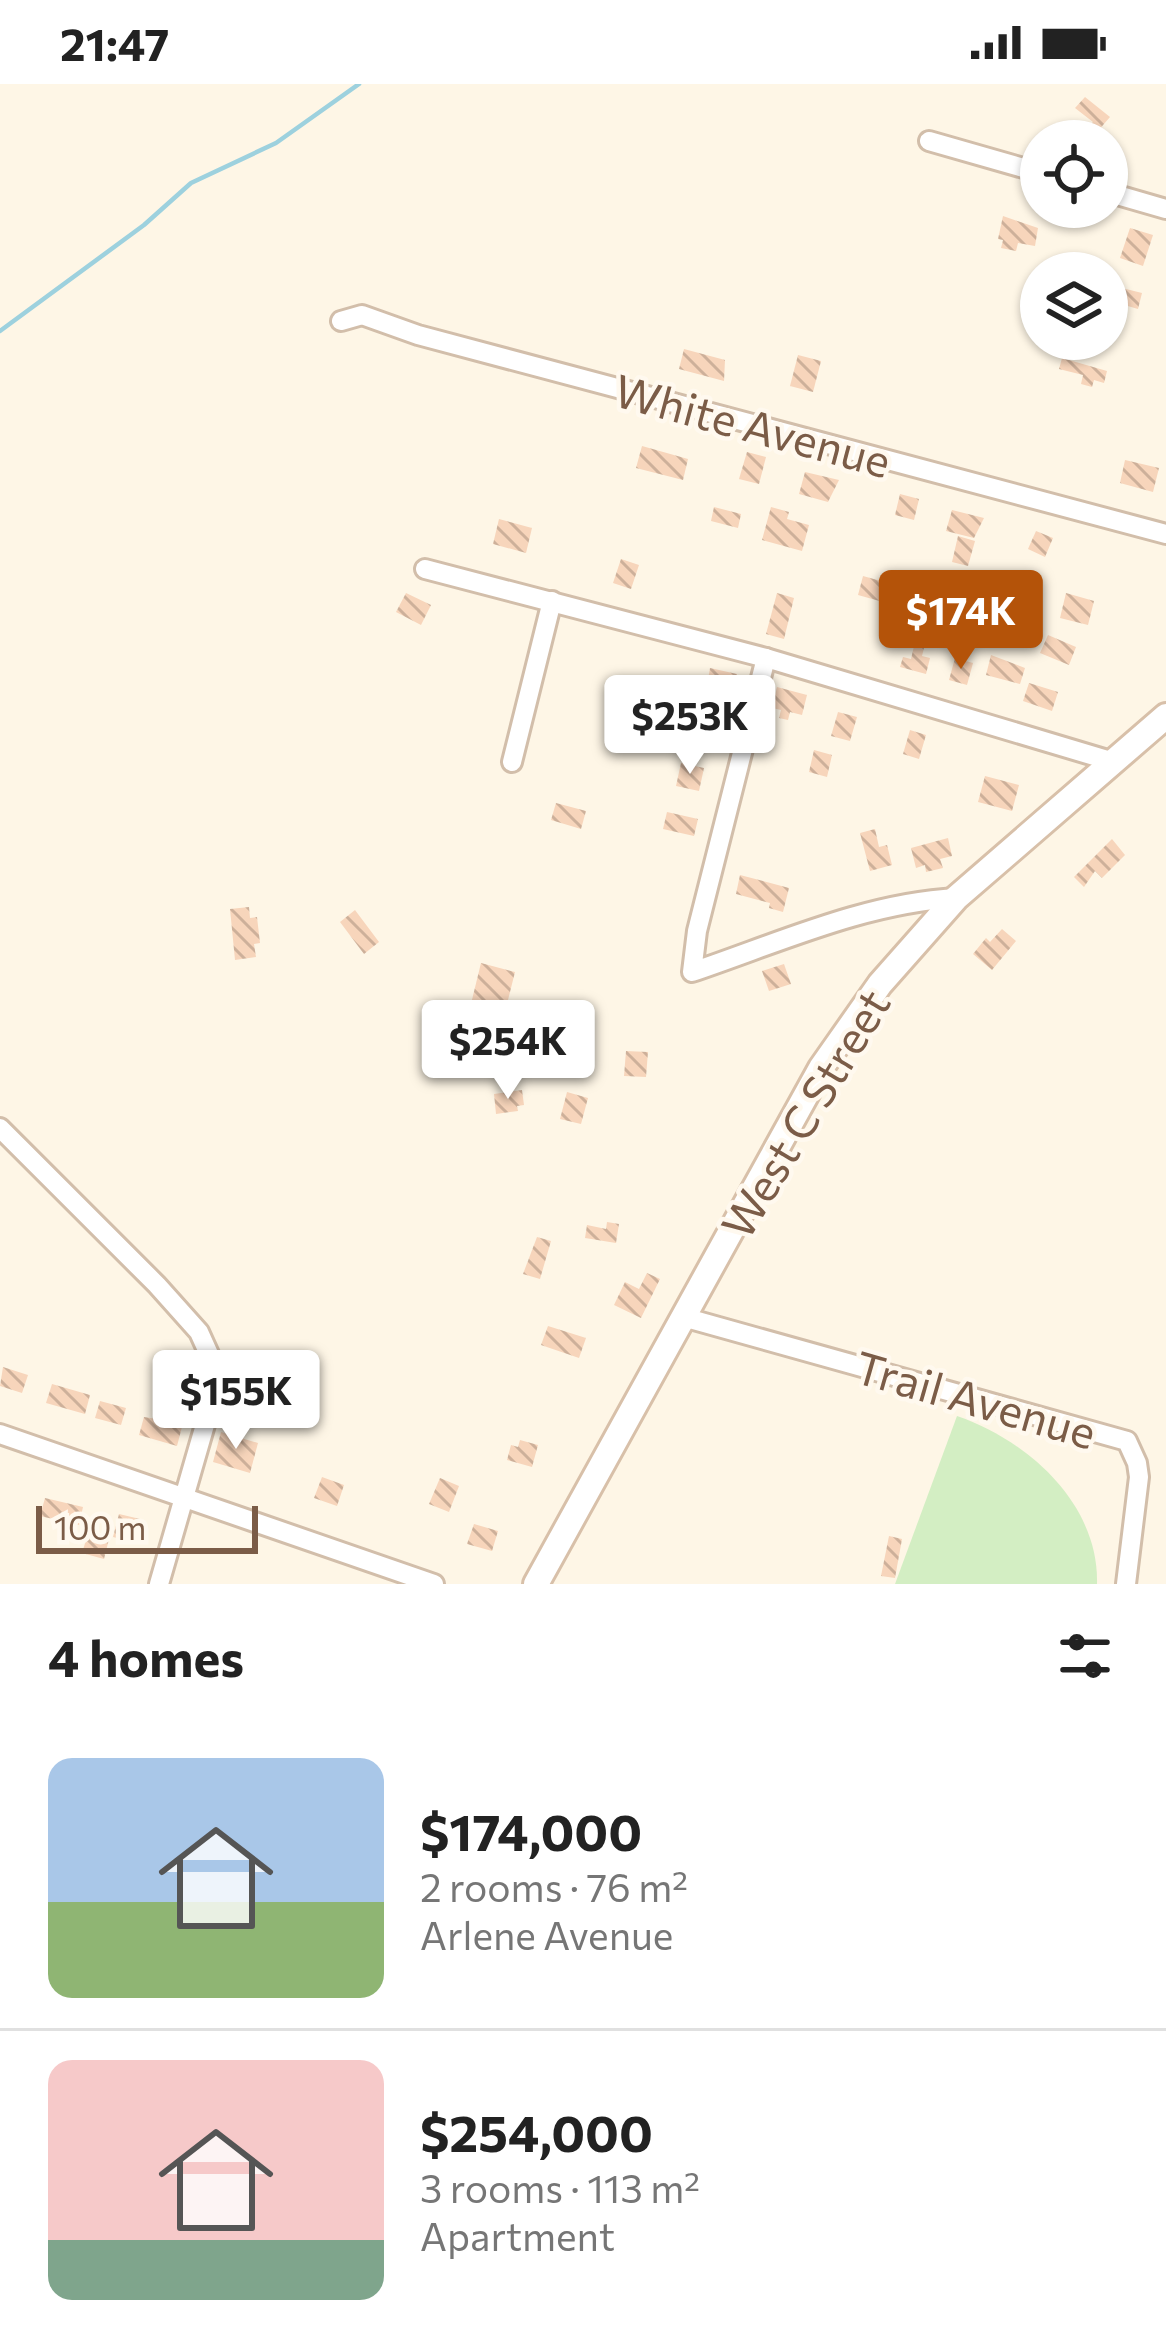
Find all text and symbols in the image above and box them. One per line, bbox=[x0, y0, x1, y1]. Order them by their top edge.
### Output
text: 21:47 bbox=[60, 15, 169, 70]
map controls bbox=[1020, 120, 1128, 360]
button: locate bbox=[1020, 120, 1128, 228]
button: layers bbox=[1020, 252, 1128, 360]
street label: White Avenue bbox=[609, 361, 897, 487]
pin: $174K bbox=[877, 570, 1045, 672]
text: $174K bbox=[906, 585, 1016, 633]
pin: $253K bbox=[606, 675, 774, 777]
text: $253K bbox=[631, 690, 749, 738]
street label: West C Street bbox=[708, 979, 900, 1247]
pin: $254K bbox=[424, 1000, 592, 1102]
text: $254K bbox=[449, 1015, 567, 1063]
street label: Trail Avenue bbox=[849, 1337, 1103, 1459]
pin: $155K bbox=[152, 1350, 320, 1452]
text: $155K bbox=[180, 1365, 292, 1413]
scale bar bbox=[36, 1500, 258, 1553]
text: 100 m bbox=[54, 1506, 146, 1547]
icon: filters bbox=[1052, 1623, 1118, 1689]
text: 4 homes bbox=[48, 1625, 244, 1688]
text: $174,000 bbox=[420, 1799, 642, 1862]
icon: home bbox=[144, 1806, 288, 1950]
text: 2 rooms · 76 m² bbox=[420, 1862, 688, 1910]
text: Arlene Avenue bbox=[420, 1910, 673, 1958]
text: $254,000 bbox=[420, 2100, 653, 2163]
icon: home bbox=[144, 2108, 288, 2252]
text: 3 rooms · 113 m² bbox=[420, 2163, 700, 2211]
text: Apartment bbox=[420, 2211, 615, 2259]

